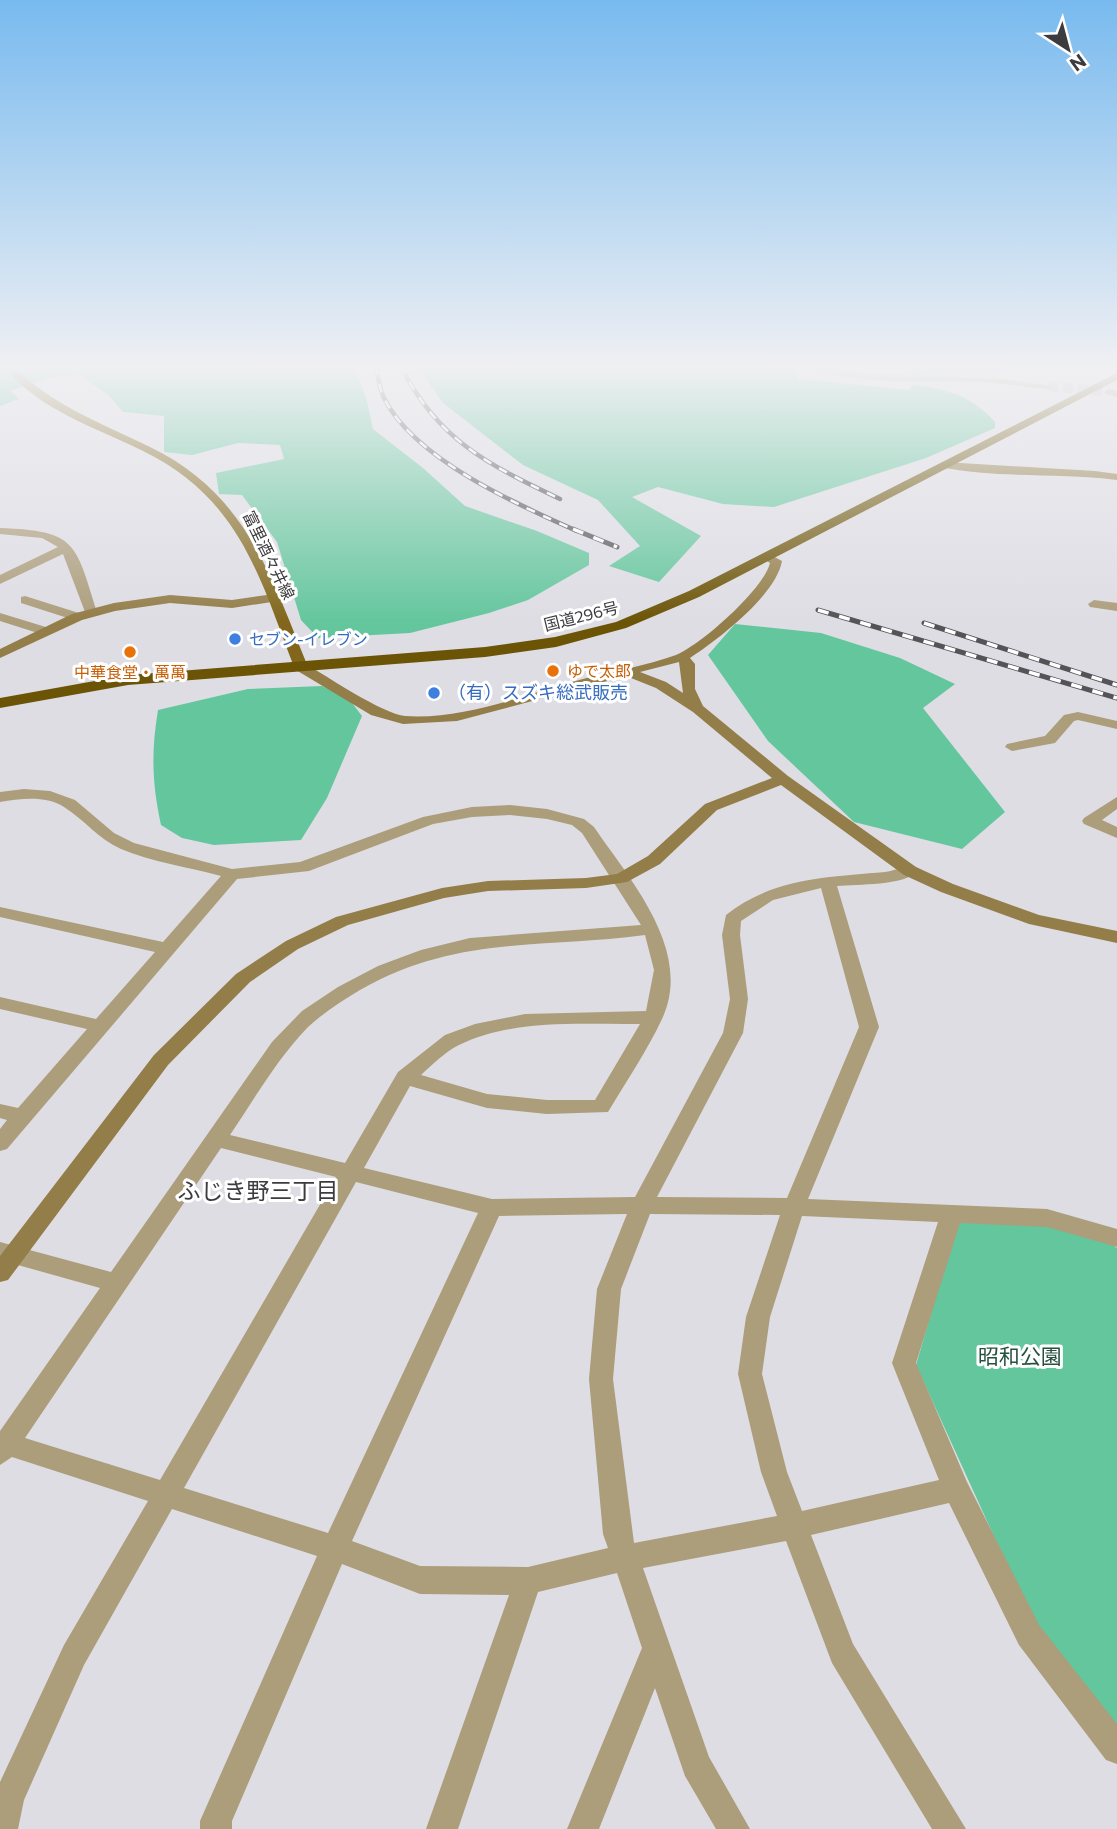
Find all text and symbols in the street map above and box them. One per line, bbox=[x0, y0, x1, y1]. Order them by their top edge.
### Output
north arrow bbox=[1033, 14, 1103, 84]
text: N bbox=[1066, 50, 1091, 77]
street label: 富里酒々井線 bbox=[240, 507, 299, 602]
street label: 国道296号 bbox=[542, 597, 620, 634]
place label: セブン-イレブン bbox=[249, 629, 368, 648]
marker: セブン-イレブン bbox=[227, 631, 243, 647]
marker: 中華食堂・萬萬 bbox=[122, 644, 138, 660]
place label: ゆで太郎 bbox=[567, 661, 631, 680]
place label: 中華食堂・萬萬 bbox=[74, 662, 186, 681]
marker: ゆで太郎 bbox=[545, 663, 561, 679]
place label: （有）スズキ総武販売 bbox=[448, 681, 628, 703]
marker: （有）スズキ総武販売 bbox=[426, 685, 442, 701]
district label: ふじき野三丁目 bbox=[178, 1176, 339, 1204]
park label: 昭和公園 bbox=[978, 1343, 1062, 1368]

